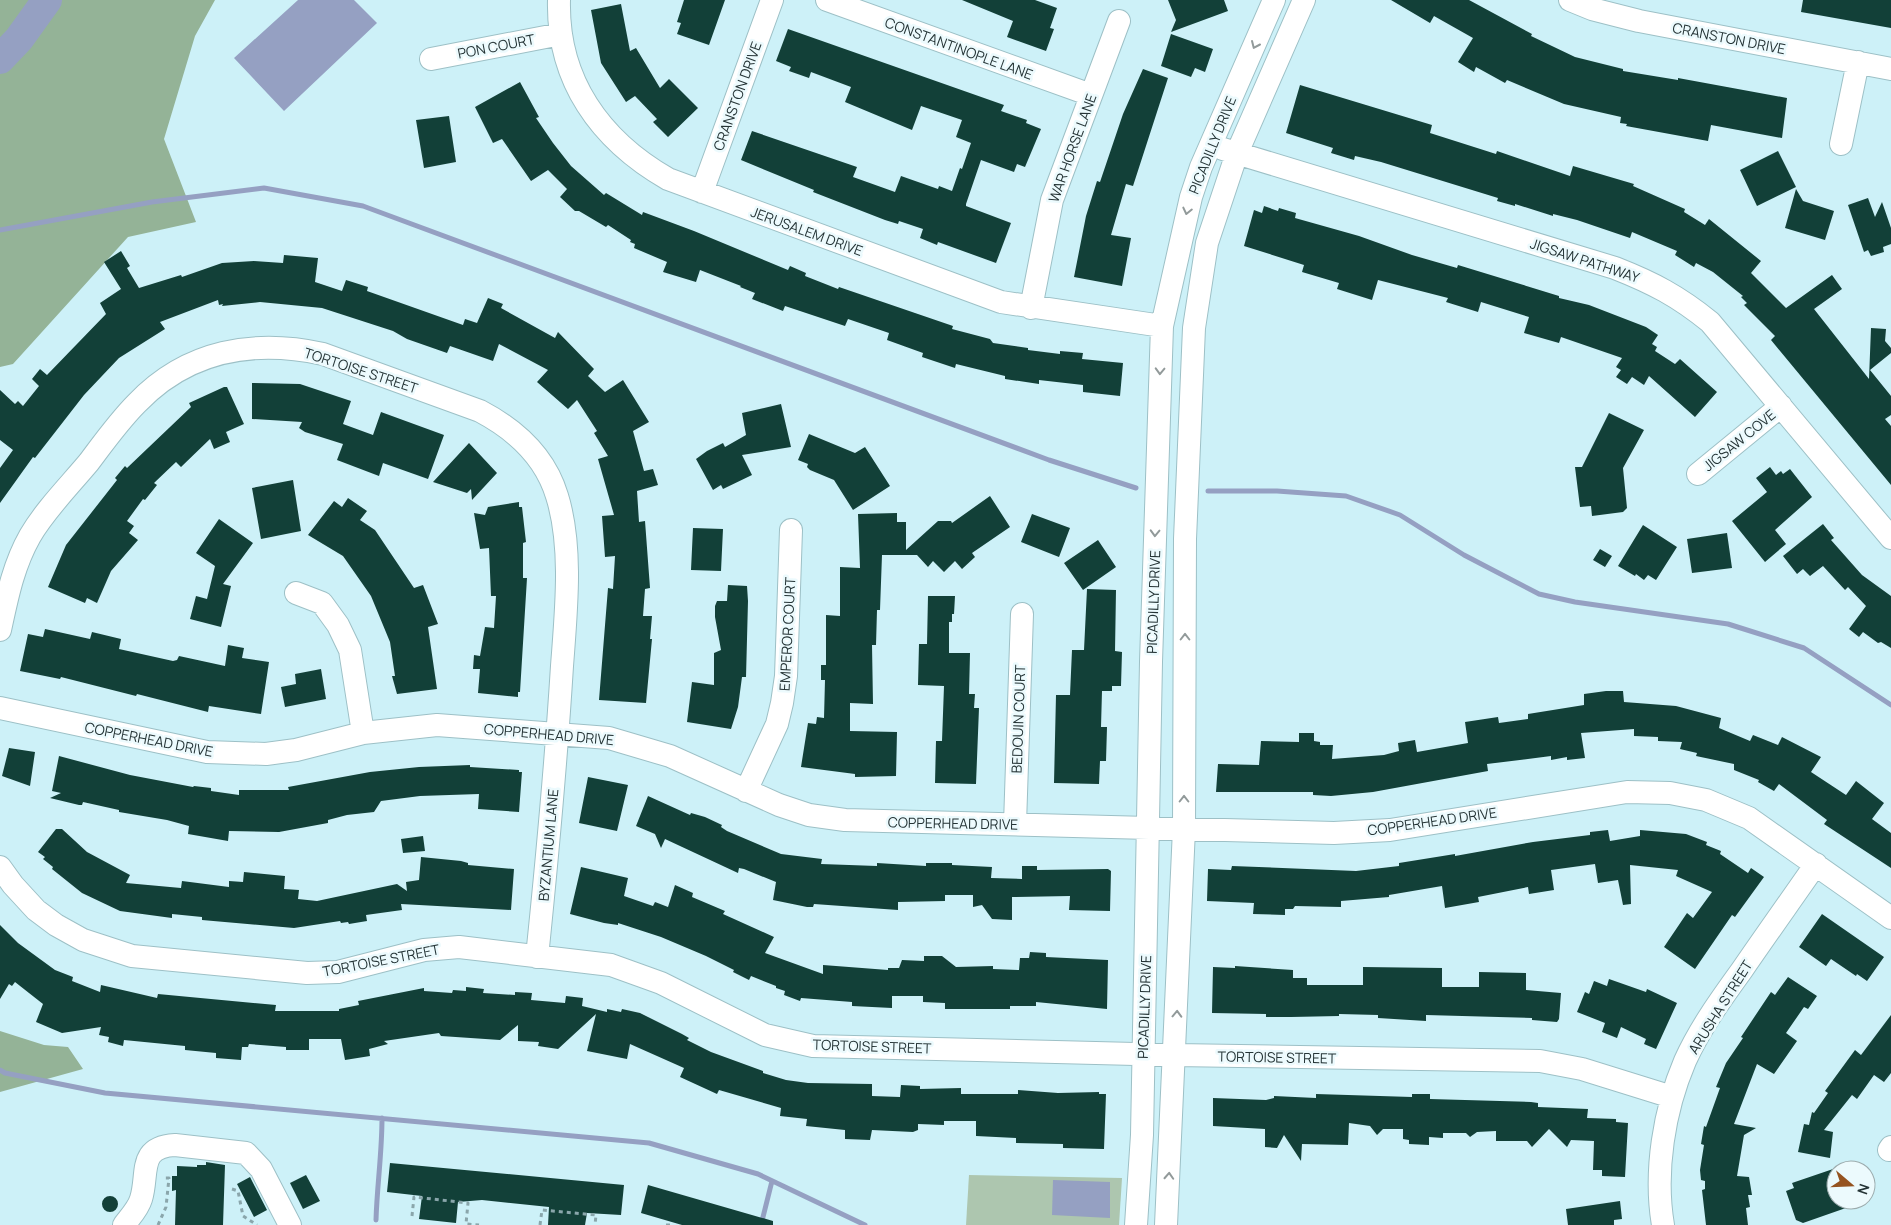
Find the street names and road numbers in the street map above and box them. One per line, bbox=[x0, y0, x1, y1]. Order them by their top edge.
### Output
street label: CONSTANTINOPLE LANE bbox=[882, 12, 1036, 84]
street label: CRANSTON DRIVE bbox=[1671, 18, 1787, 58]
street label: PON COURT bbox=[456, 29, 537, 63]
street label: CRANSTON DRIVE bbox=[708, 39, 766, 153]
street label: WAR HORSE LANE bbox=[1044, 91, 1100, 205]
street label: PICADILLY DRIVE bbox=[1184, 93, 1240, 197]
street label: JERUSALEM DRIVE bbox=[748, 202, 866, 260]
street label: JIGSAW PATHWAY bbox=[1528, 233, 1642, 287]
street label: TORTOISE STREET bbox=[302, 343, 421, 398]
street label: JIGSAW COVE bbox=[1699, 405, 1779, 475]
street label: PICADILLY DRIVE bbox=[1142, 550, 1164, 654]
street label: EMPEROR COURT bbox=[775, 576, 800, 691]
street label: BEDOUIN COURT bbox=[1007, 664, 1029, 774]
street label: COPPERHEAD DRIVE bbox=[83, 717, 215, 761]
street label: COPPERHEAD DRIVE bbox=[483, 719, 615, 749]
street label: BYZANTIUM LANE bbox=[534, 788, 562, 902]
street label: COPPERHEAD DRIVE bbox=[1366, 803, 1498, 839]
street label: COPPERHEAD DRIVE bbox=[888, 812, 1018, 834]
street label: TORTOISE STREET bbox=[321, 939, 442, 981]
street label: PICADILLY DRIVE bbox=[1133, 955, 1155, 1059]
street label: ARUSHA STREET bbox=[1684, 956, 1757, 1057]
street label: TORTOISE STREET bbox=[812, 1034, 932, 1058]
street label: TORTOISE STREET bbox=[1218, 1046, 1337, 1068]

